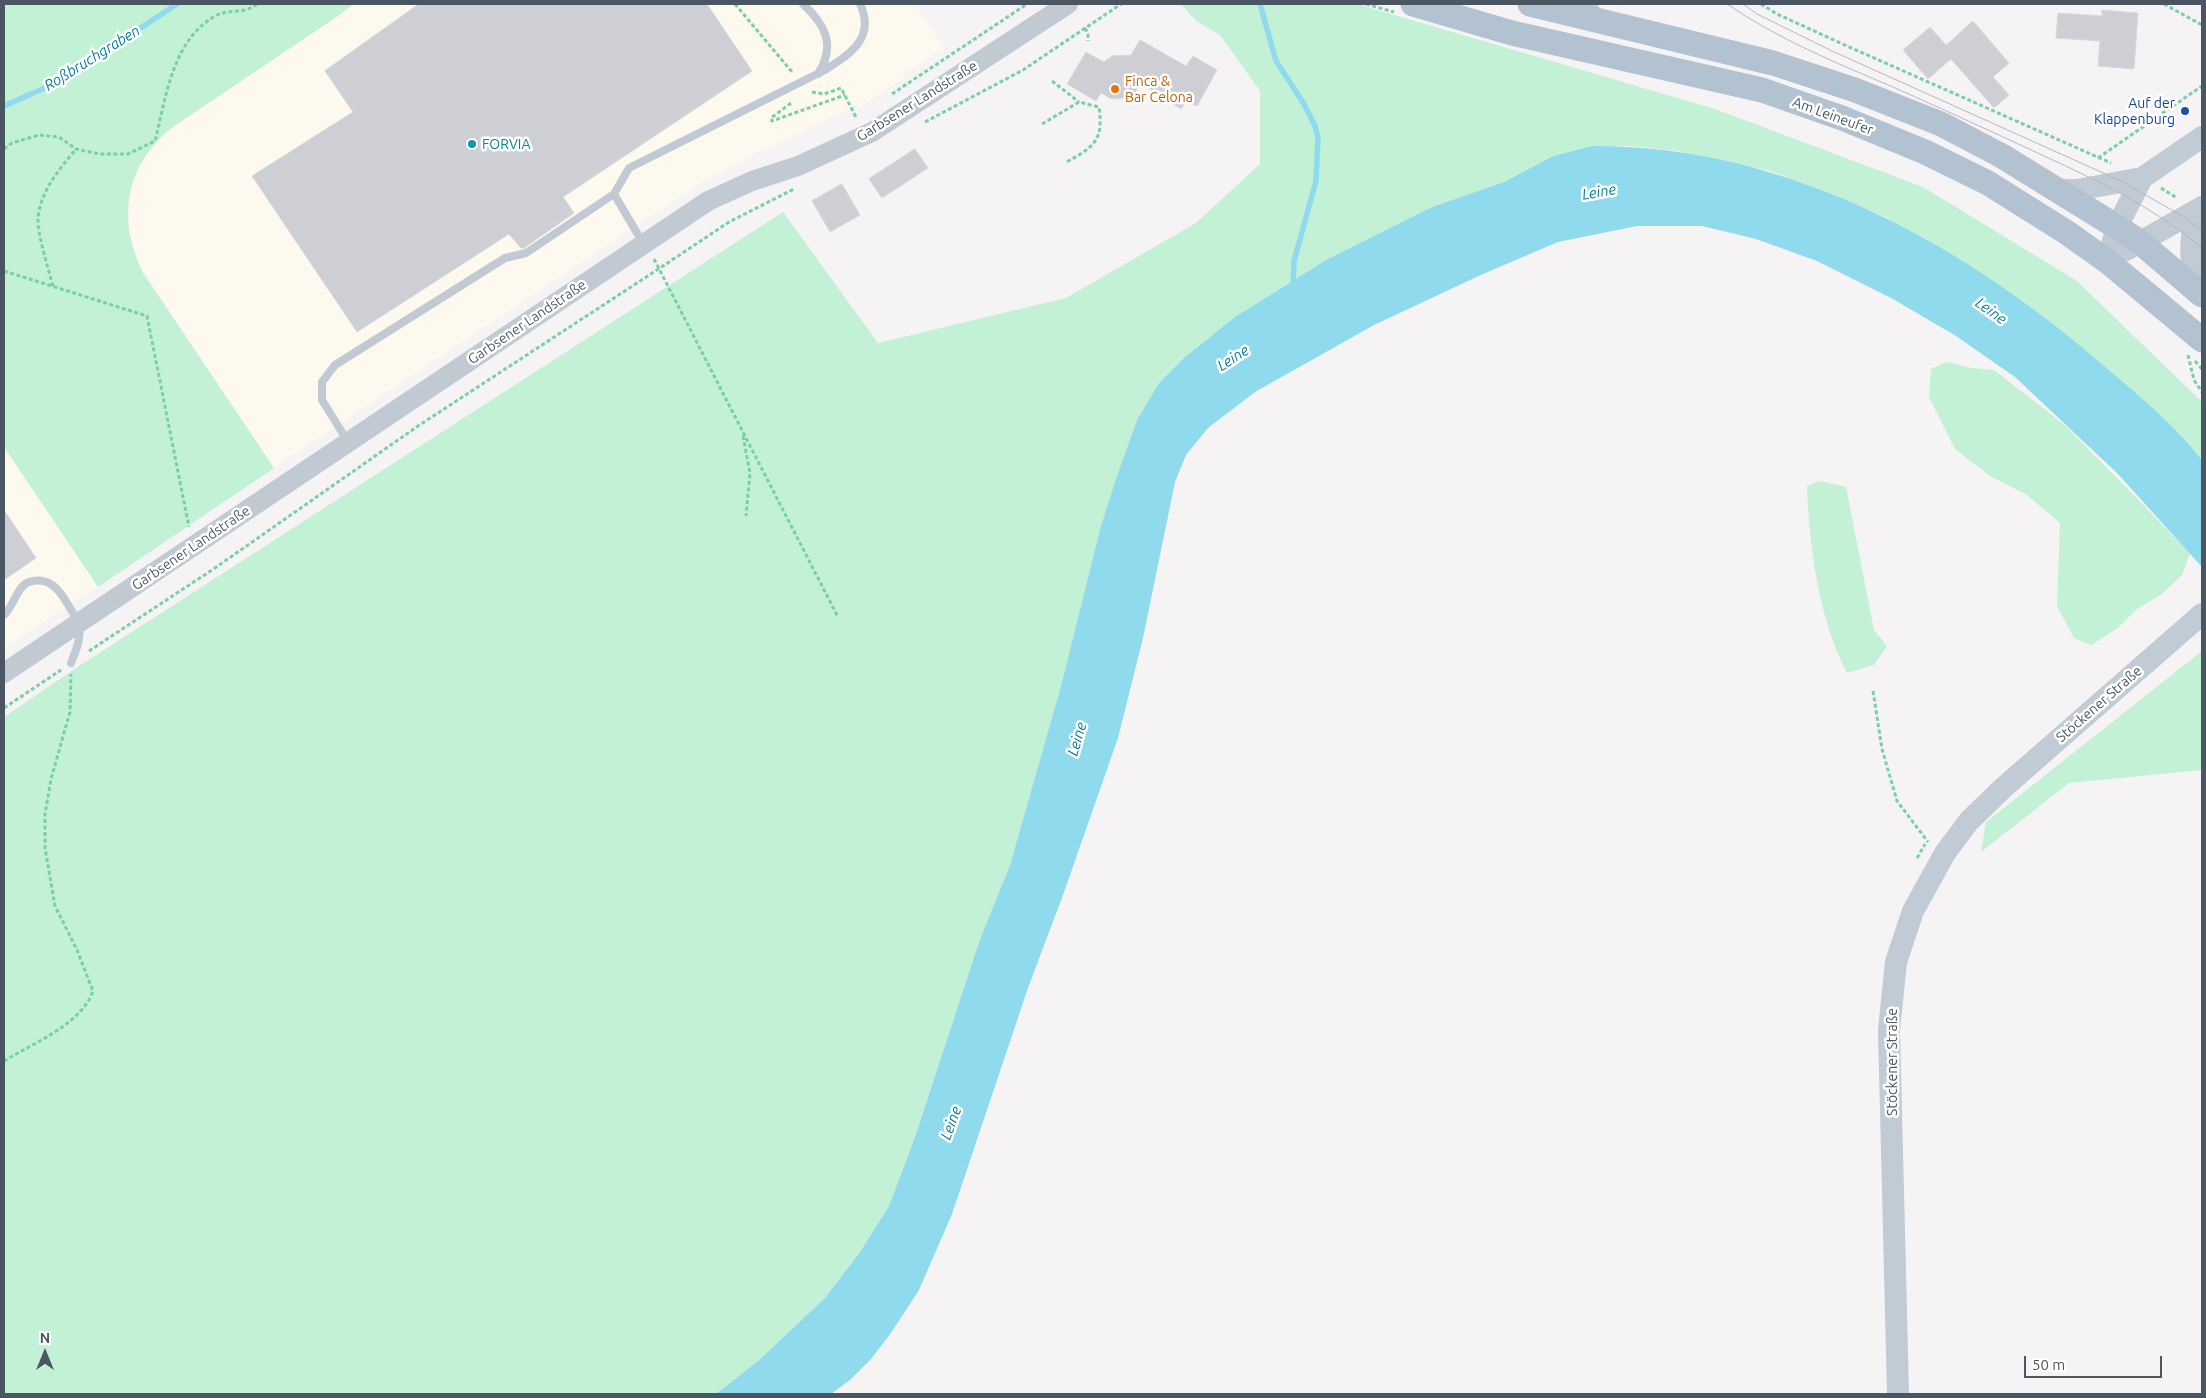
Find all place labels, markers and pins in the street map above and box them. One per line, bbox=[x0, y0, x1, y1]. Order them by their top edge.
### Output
place label: Finca & Bar Celona bbox=[1125, 73, 1193, 105]
marker: Finca & Bar Celona bbox=[1109, 83, 1121, 95]
place label: Auf der Klappenburg bbox=[2094, 95, 2175, 128]
marker: Auf der Klappenburg bbox=[2179, 105, 2191, 117]
place label: FORVIA bbox=[482, 136, 530, 152]
marker: FORVIA bbox=[466, 138, 478, 150]

